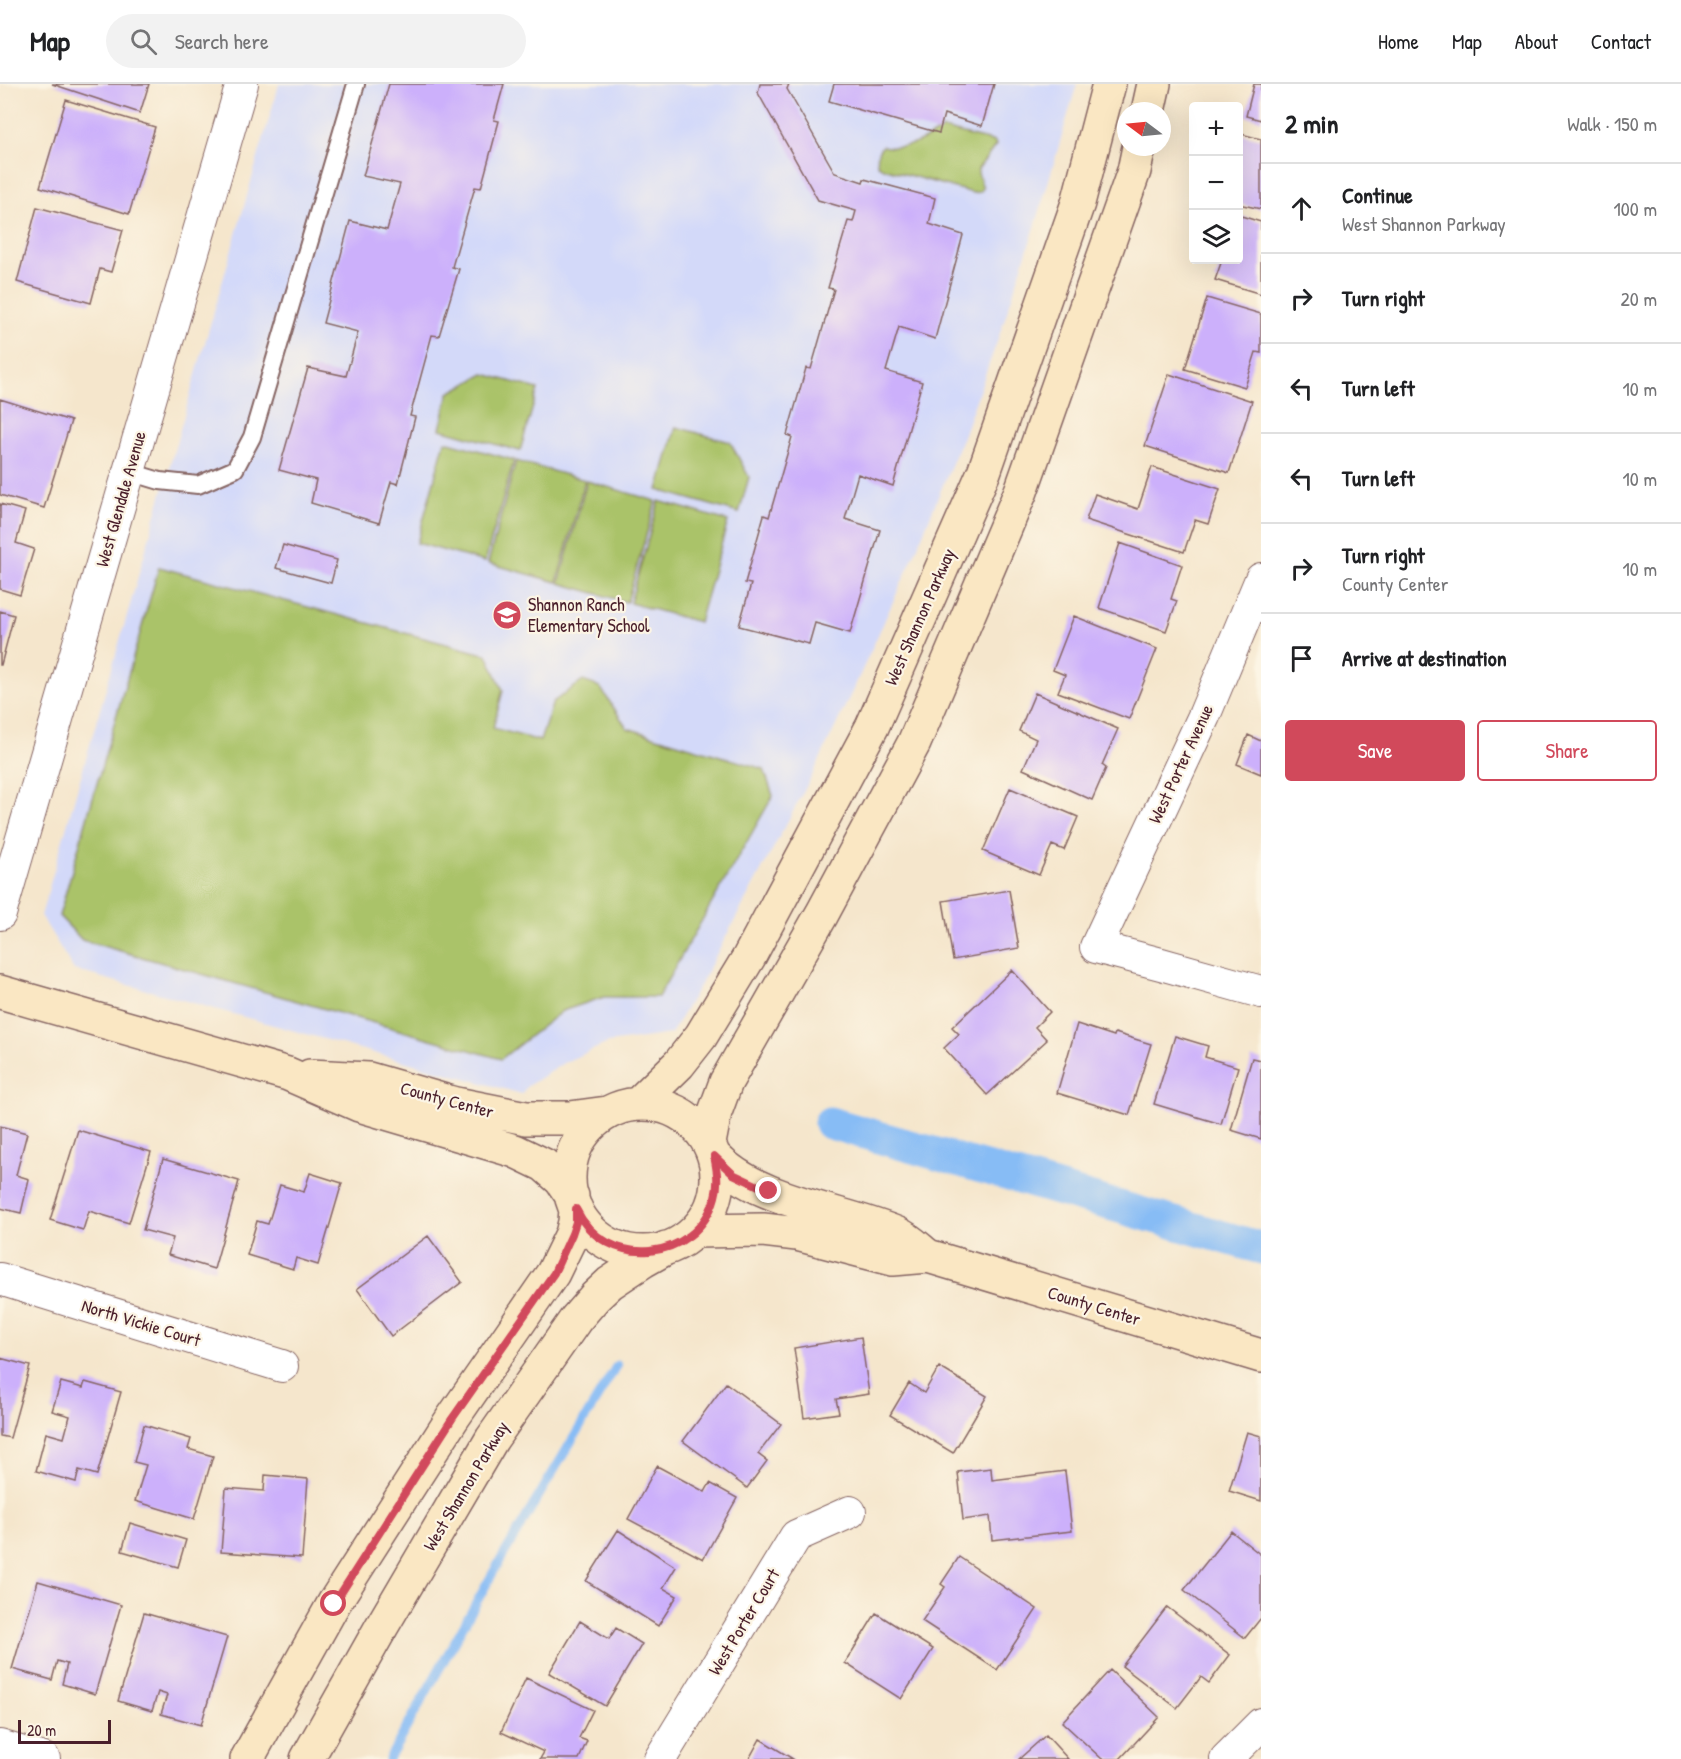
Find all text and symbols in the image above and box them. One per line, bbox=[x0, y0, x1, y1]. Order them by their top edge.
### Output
search box bbox=[106, 14, 526, 68]
text: Map bbox=[30, 22, 70, 60]
icon: search bbox=[127, 25, 160, 58]
text: Search here bbox=[175, 26, 269, 56]
text: Home bbox=[1378, 27, 1419, 56]
text: Map bbox=[1452, 27, 1482, 56]
text: About bbox=[1515, 27, 1558, 56]
text: Contact bbox=[1591, 27, 1651, 56]
north arrow bbox=[1117, 102, 1171, 156]
map controls bbox=[1189, 102, 1243, 264]
button: + bbox=[1189, 102, 1243, 156]
text: 2 min bbox=[1285, 106, 1338, 141]
text: Walk · 150 m bbox=[1567, 110, 1657, 137]
button: − bbox=[1189, 156, 1243, 210]
text: Continue bbox=[1342, 180, 1413, 210]
icon: ahead bbox=[1285, 192, 1318, 225]
text: 100 m bbox=[1614, 195, 1657, 222]
button: layers bbox=[1189, 210, 1243, 264]
text: West Shannon Parkway bbox=[1342, 210, 1506, 237]
icon: right bbox=[1285, 282, 1318, 315]
text: Turn right bbox=[1342, 283, 1425, 313]
text: 20 m bbox=[1620, 285, 1657, 312]
icon: left bbox=[1285, 372, 1318, 405]
text: Turn left bbox=[1342, 373, 1415, 403]
text: 10 m bbox=[1623, 375, 1657, 402]
street label: West Glendale Avenue bbox=[89, 428, 152, 570]
icon: left bbox=[1285, 462, 1318, 495]
text: Turn left bbox=[1342, 463, 1415, 493]
text: 10 m bbox=[1623, 465, 1657, 492]
text: Turn right bbox=[1342, 540, 1425, 570]
street label: West Shannon Parkway bbox=[878, 544, 961, 689]
icon: right bbox=[1285, 552, 1318, 585]
text: 10 m bbox=[1623, 555, 1657, 582]
text: County Center bbox=[1342, 570, 1449, 597]
place label: Shannon Ranch Elementary School bbox=[528, 592, 650, 638]
school or university icon: Shannon Ranch Elementary School bbox=[491, 599, 523, 631]
icon: arrive bbox=[1285, 642, 1318, 675]
text: Arrive at destination bbox=[1342, 643, 1507, 673]
street label: West Porter Avenue bbox=[1142, 700, 1219, 827]
button: Save bbox=[1285, 720, 1465, 781]
button: Share bbox=[1477, 720, 1657, 781]
street label: County Center bbox=[398, 1075, 497, 1124]
route end bbox=[755, 1177, 781, 1203]
street label: County Center bbox=[1045, 1280, 1144, 1332]
street label: North Vickie Court bbox=[79, 1293, 204, 1353]
street label: West Shannon Parkway bbox=[417, 1416, 514, 1555]
street label: West Porter Court bbox=[702, 1563, 786, 1680]
route start bbox=[320, 1590, 346, 1616]
scale bar bbox=[18, 1717, 111, 1744]
text: 20 m bbox=[27, 1719, 56, 1741]

